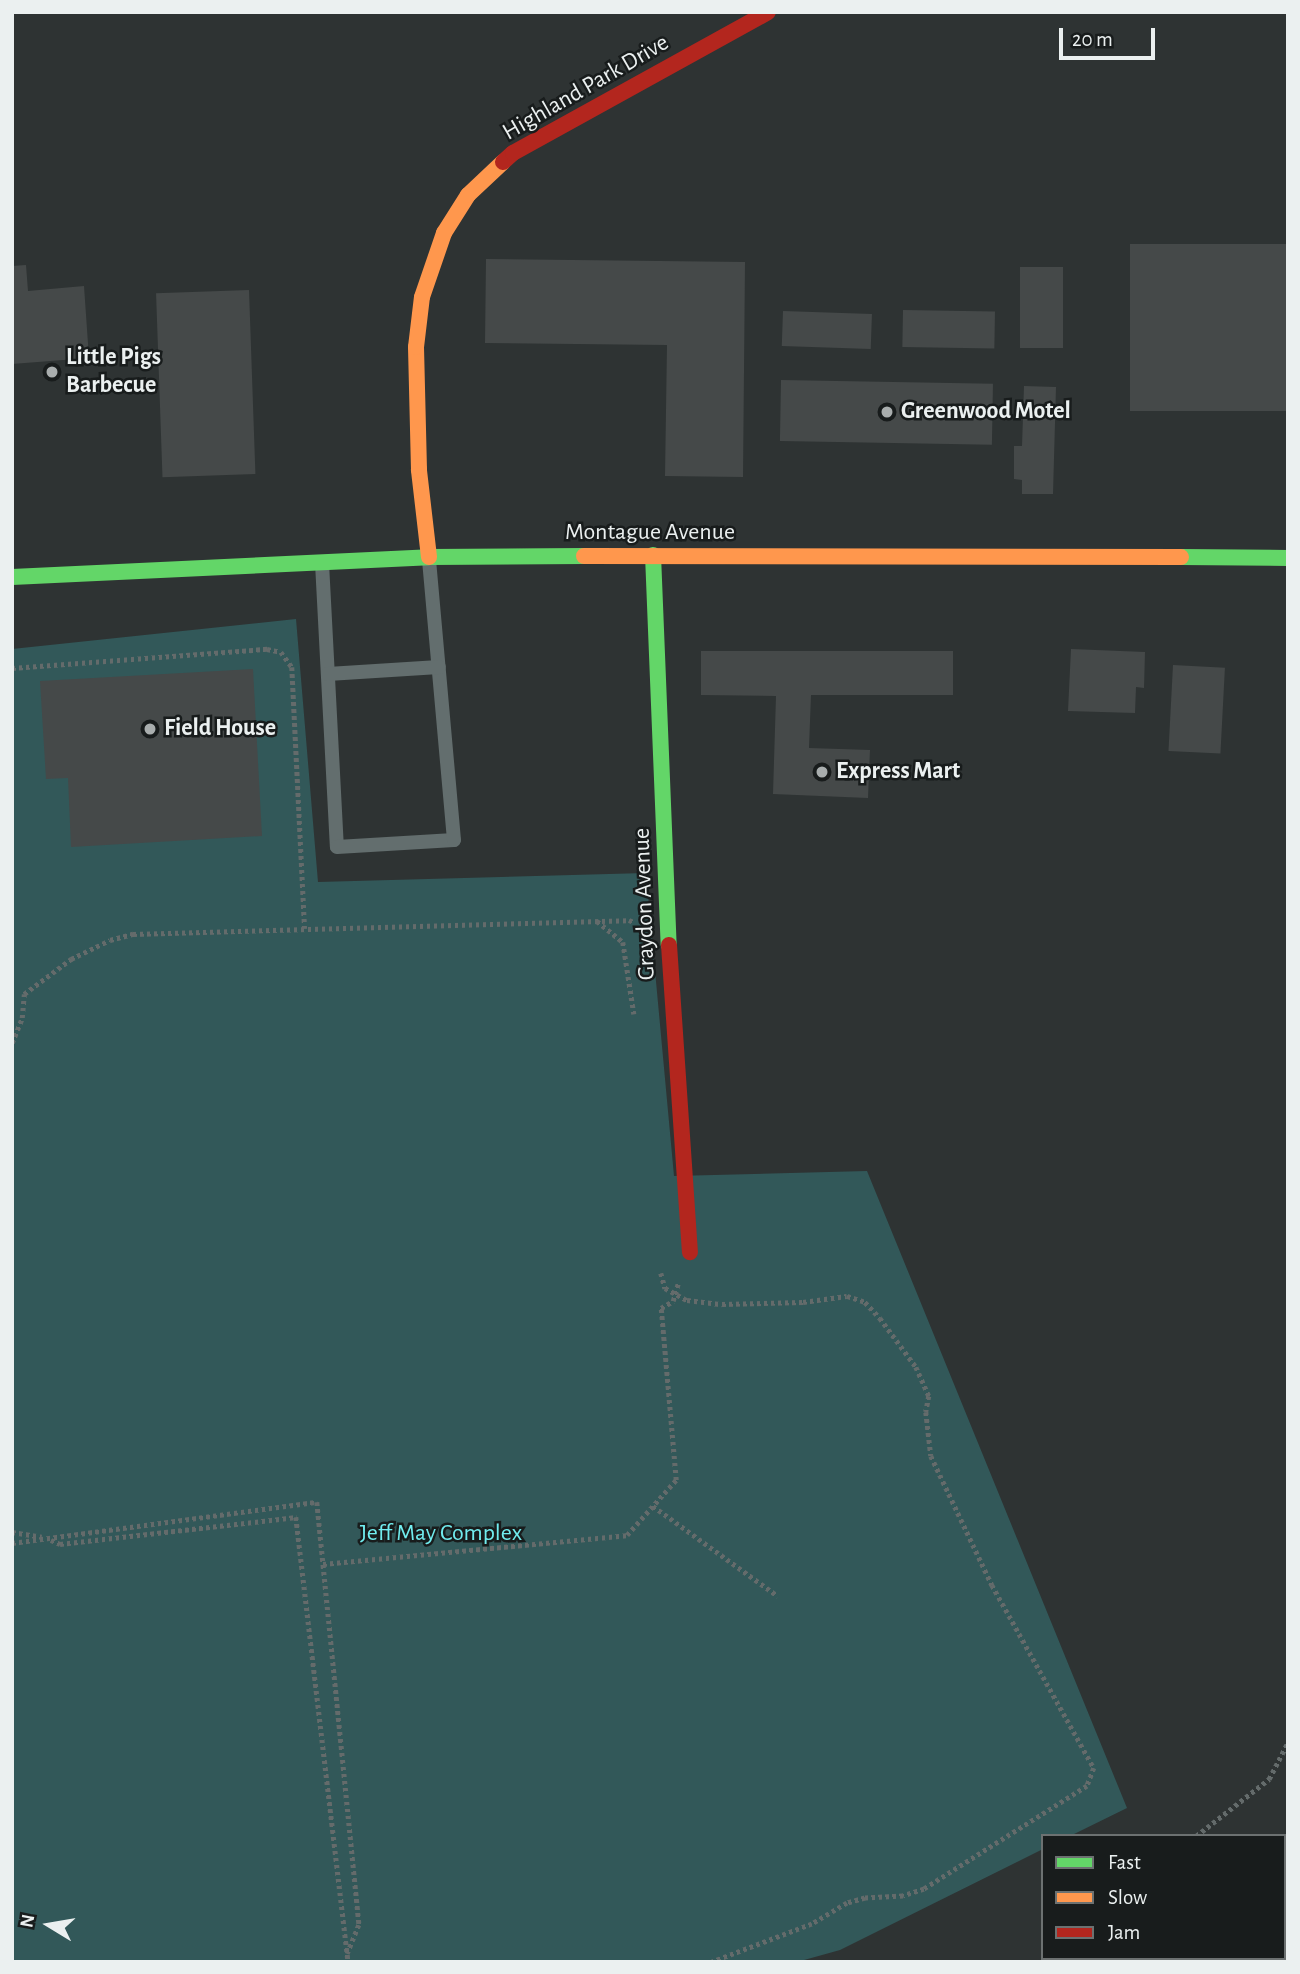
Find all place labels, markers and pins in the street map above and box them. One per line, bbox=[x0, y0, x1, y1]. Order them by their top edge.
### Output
place label: Little Pigs Barbecue bbox=[66, 344, 161, 400]
marker: Little Pigs Barbecue bbox=[44, 364, 60, 380]
place label: Greenwood Motel bbox=[901, 398, 1071, 426]
marker: Greenwood Motel bbox=[879, 404, 895, 420]
place label: Field House bbox=[164, 715, 276, 743]
marker: Field House bbox=[142, 721, 158, 737]
place label: Express Mart bbox=[836, 758, 960, 786]
marker: Express Mart bbox=[814, 764, 830, 780]

